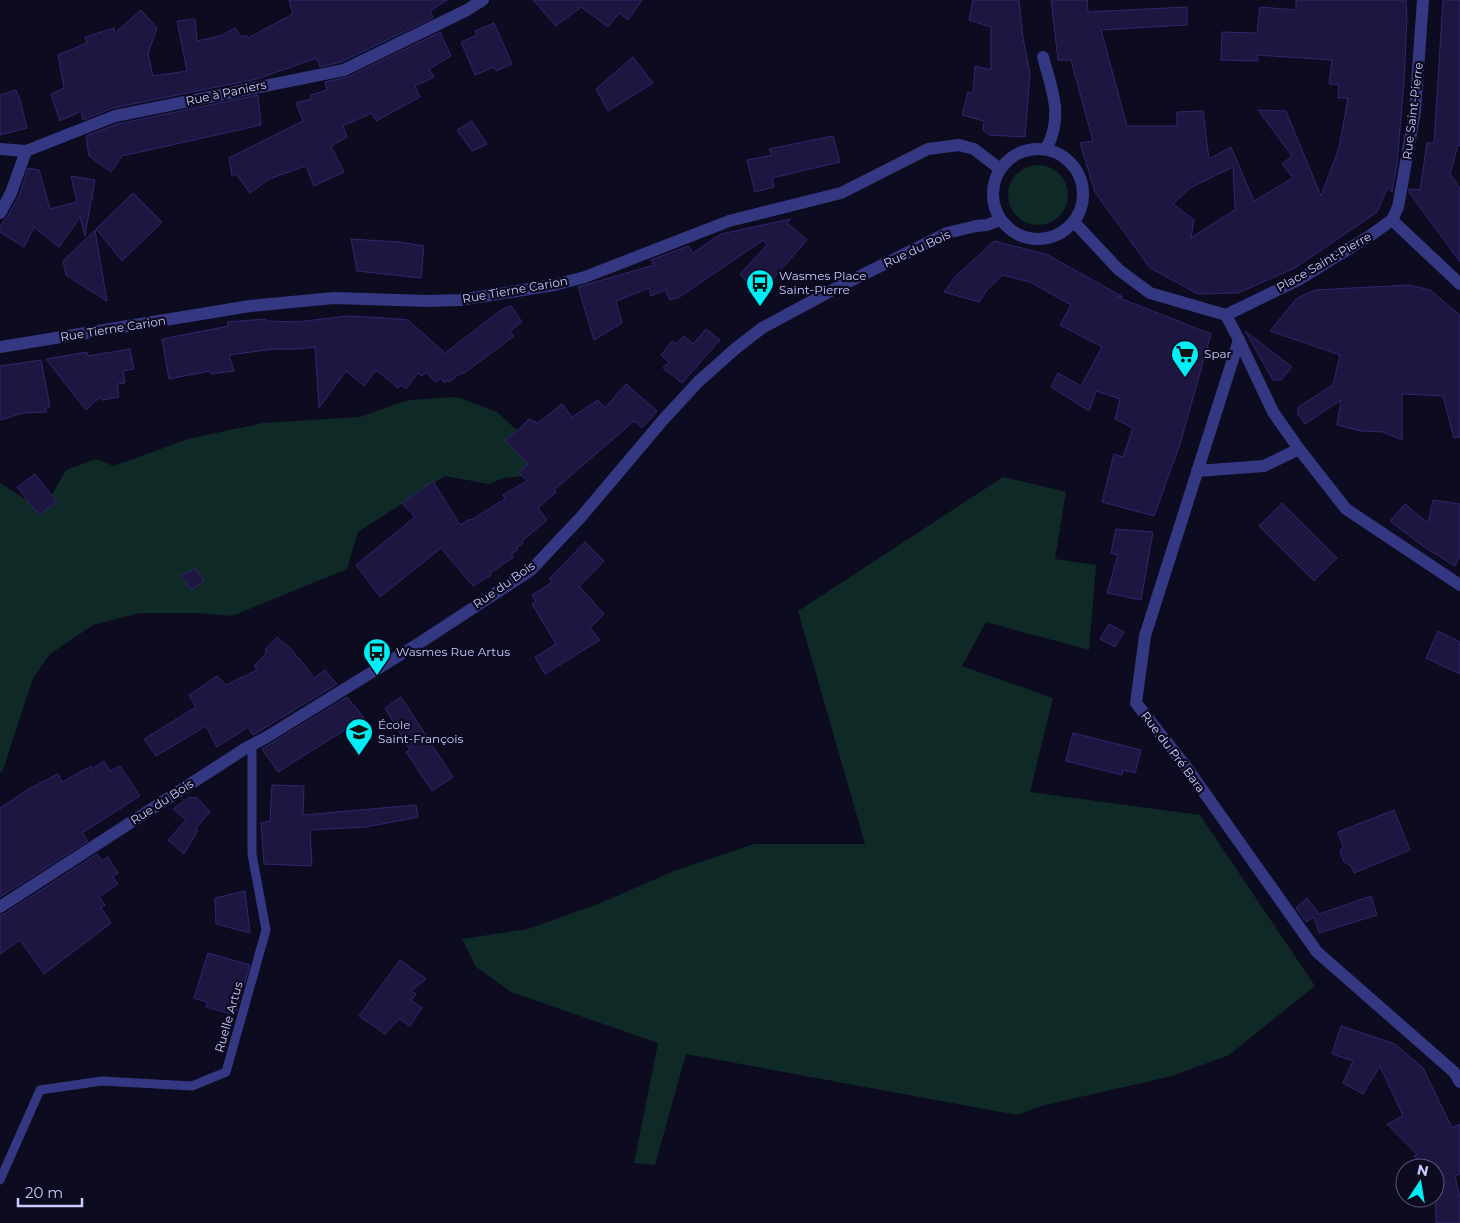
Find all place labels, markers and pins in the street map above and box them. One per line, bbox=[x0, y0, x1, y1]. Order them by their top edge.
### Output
bus stop icon: Wasmes Place Saint-Pierre bbox=[745, 268, 775, 307]
place label: Wasmes Place Saint-Pierre bbox=[779, 268, 866, 297]
supermarket icon: Spar bbox=[1170, 339, 1200, 378]
place label: Spar bbox=[1204, 346, 1232, 361]
bus stop icon: Wasmes Rue Artus bbox=[362, 637, 392, 676]
place label: Wasmes Rue Artus bbox=[396, 644, 510, 659]
school or university icon: École Saint-François bbox=[344, 717, 374, 756]
place label: École Saint-François bbox=[378, 717, 464, 746]

